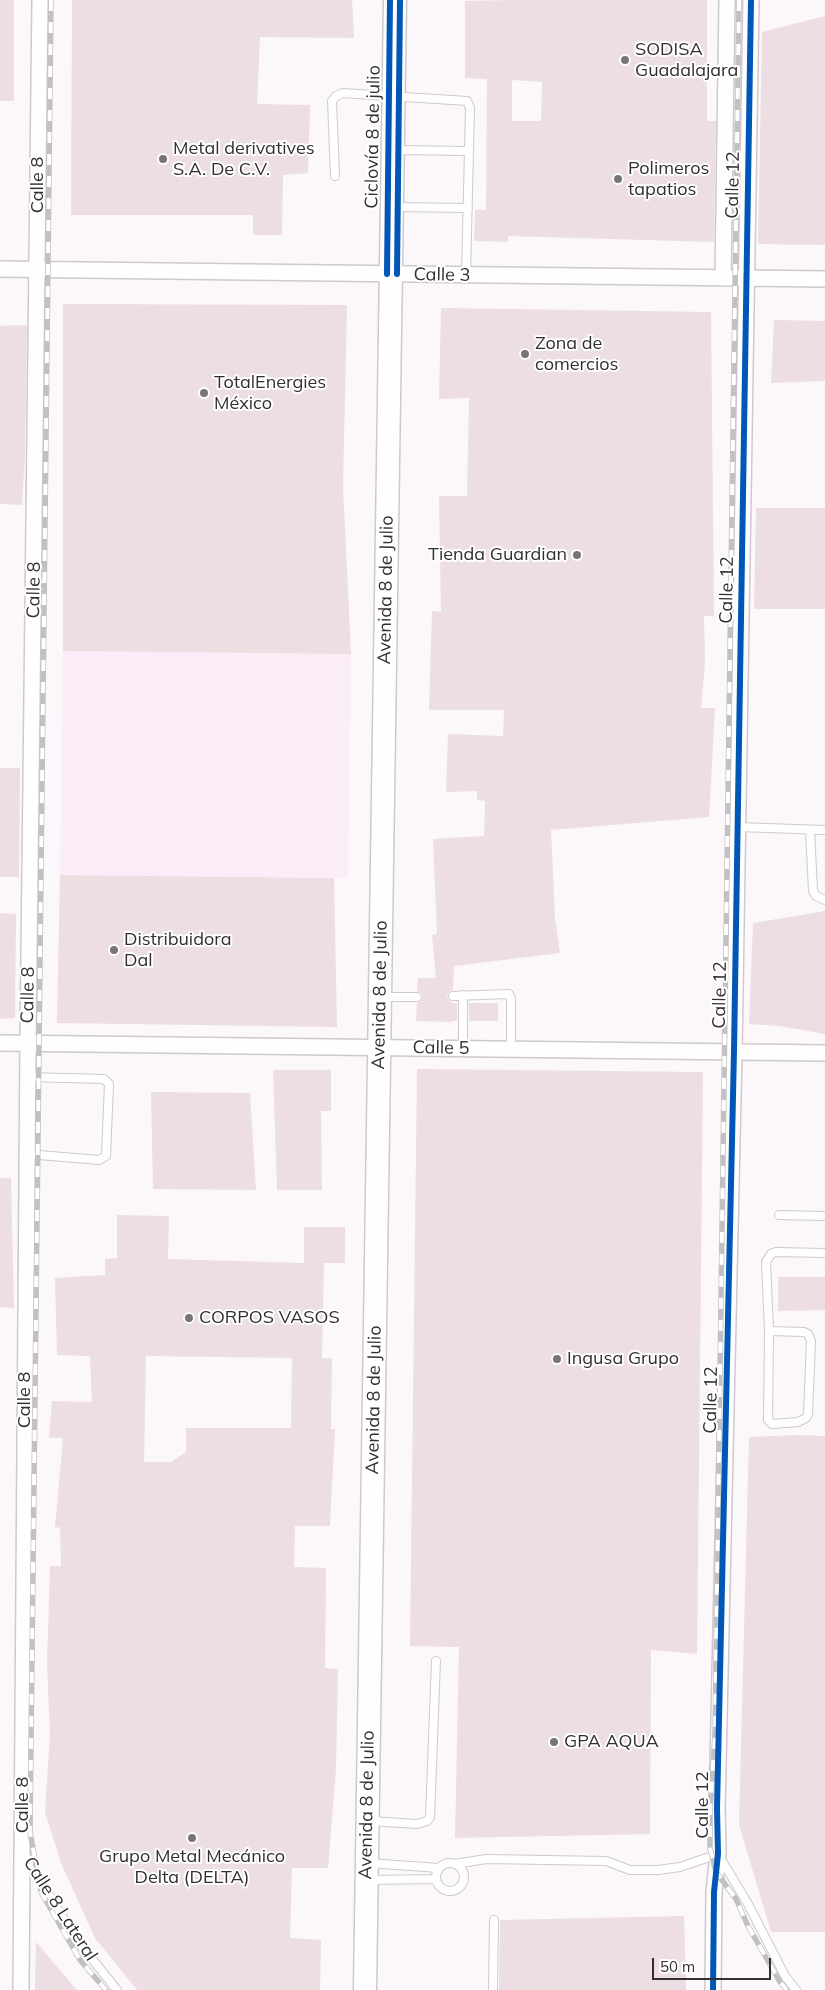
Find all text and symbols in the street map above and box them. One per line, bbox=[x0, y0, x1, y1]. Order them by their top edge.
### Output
place label: SODISA Guadalajara bbox=[635, 39, 738, 82]
marker: SODISA Guadalajara bbox=[619, 54, 631, 66]
street label: Ciclovía 8 de julio bbox=[361, 65, 385, 209]
place label: Metal derivatives S.A. De C.V. bbox=[173, 138, 315, 180]
street label: Calle 12 bbox=[722, 151, 744, 219]
marker: Metal derivatives S.A. De C.V. bbox=[157, 153, 169, 165]
street label: Calle 8 bbox=[27, 157, 49, 213]
place label: Polimeros tapatios bbox=[628, 158, 709, 200]
marker: Polimeros tapatios bbox=[612, 173, 624, 185]
street label: Calle 3 bbox=[413, 264, 471, 286]
place label: Zona de comercios bbox=[535, 333, 618, 376]
marker: Zona de comercios bbox=[519, 348, 531, 360]
place label: TotalEnergies México bbox=[214, 372, 326, 414]
marker: TotalEnergies México bbox=[198, 387, 210, 399]
street label: Avenida 8 de Julio bbox=[374, 515, 398, 665]
place label: Tienda Guardian bbox=[428, 544, 567, 566]
marker: Tienda Guardian bbox=[571, 549, 583, 561]
street label: Calle 12 bbox=[716, 556, 738, 624]
street label: Calle 8 bbox=[23, 561, 45, 619]
street label: Avenida 8 de Julio bbox=[368, 920, 392, 1070]
place label: Distribuidora Dal bbox=[124, 929, 231, 972]
marker: Distribuidora Dal bbox=[108, 944, 120, 956]
street label: Calle 12 bbox=[709, 961, 731, 1029]
street label: Calle 8 bbox=[17, 966, 39, 1024]
street label: Calle 5 bbox=[412, 1037, 470, 1059]
place label: CORPOS VASOS bbox=[199, 1307, 340, 1329]
marker: CORPOS VASOS bbox=[183, 1312, 195, 1324]
street label: Avenida 8 de Julio bbox=[362, 1325, 386, 1475]
place label: Ingusa Grupo bbox=[567, 1348, 679, 1370]
marker: Ingusa Grupo bbox=[551, 1353, 563, 1365]
street label: Calle 12 bbox=[700, 1366, 722, 1434]
street label: Calle 8 bbox=[14, 1372, 36, 1428]
street label: Avenida 8 de Julio bbox=[355, 1730, 379, 1880]
place label: GPA AQUA bbox=[564, 1731, 659, 1753]
marker: GPA AQUA bbox=[548, 1736, 560, 1748]
street label: Calle 12 bbox=[692, 1771, 714, 1839]
street label: Calle 8 bbox=[12, 1777, 34, 1833]
marker: Grupo Metal Mecánico Delta (DELTA) bbox=[186, 1832, 198, 1844]
place label: Grupo Metal Mecánico Delta (DELTA) bbox=[99, 1846, 285, 1888]
street label: Calle 8 Lateral bbox=[18, 1853, 102, 1965]
scale bar bbox=[655, 1948, 774, 1980]
text: 50 m bbox=[660, 1957, 695, 1976]

